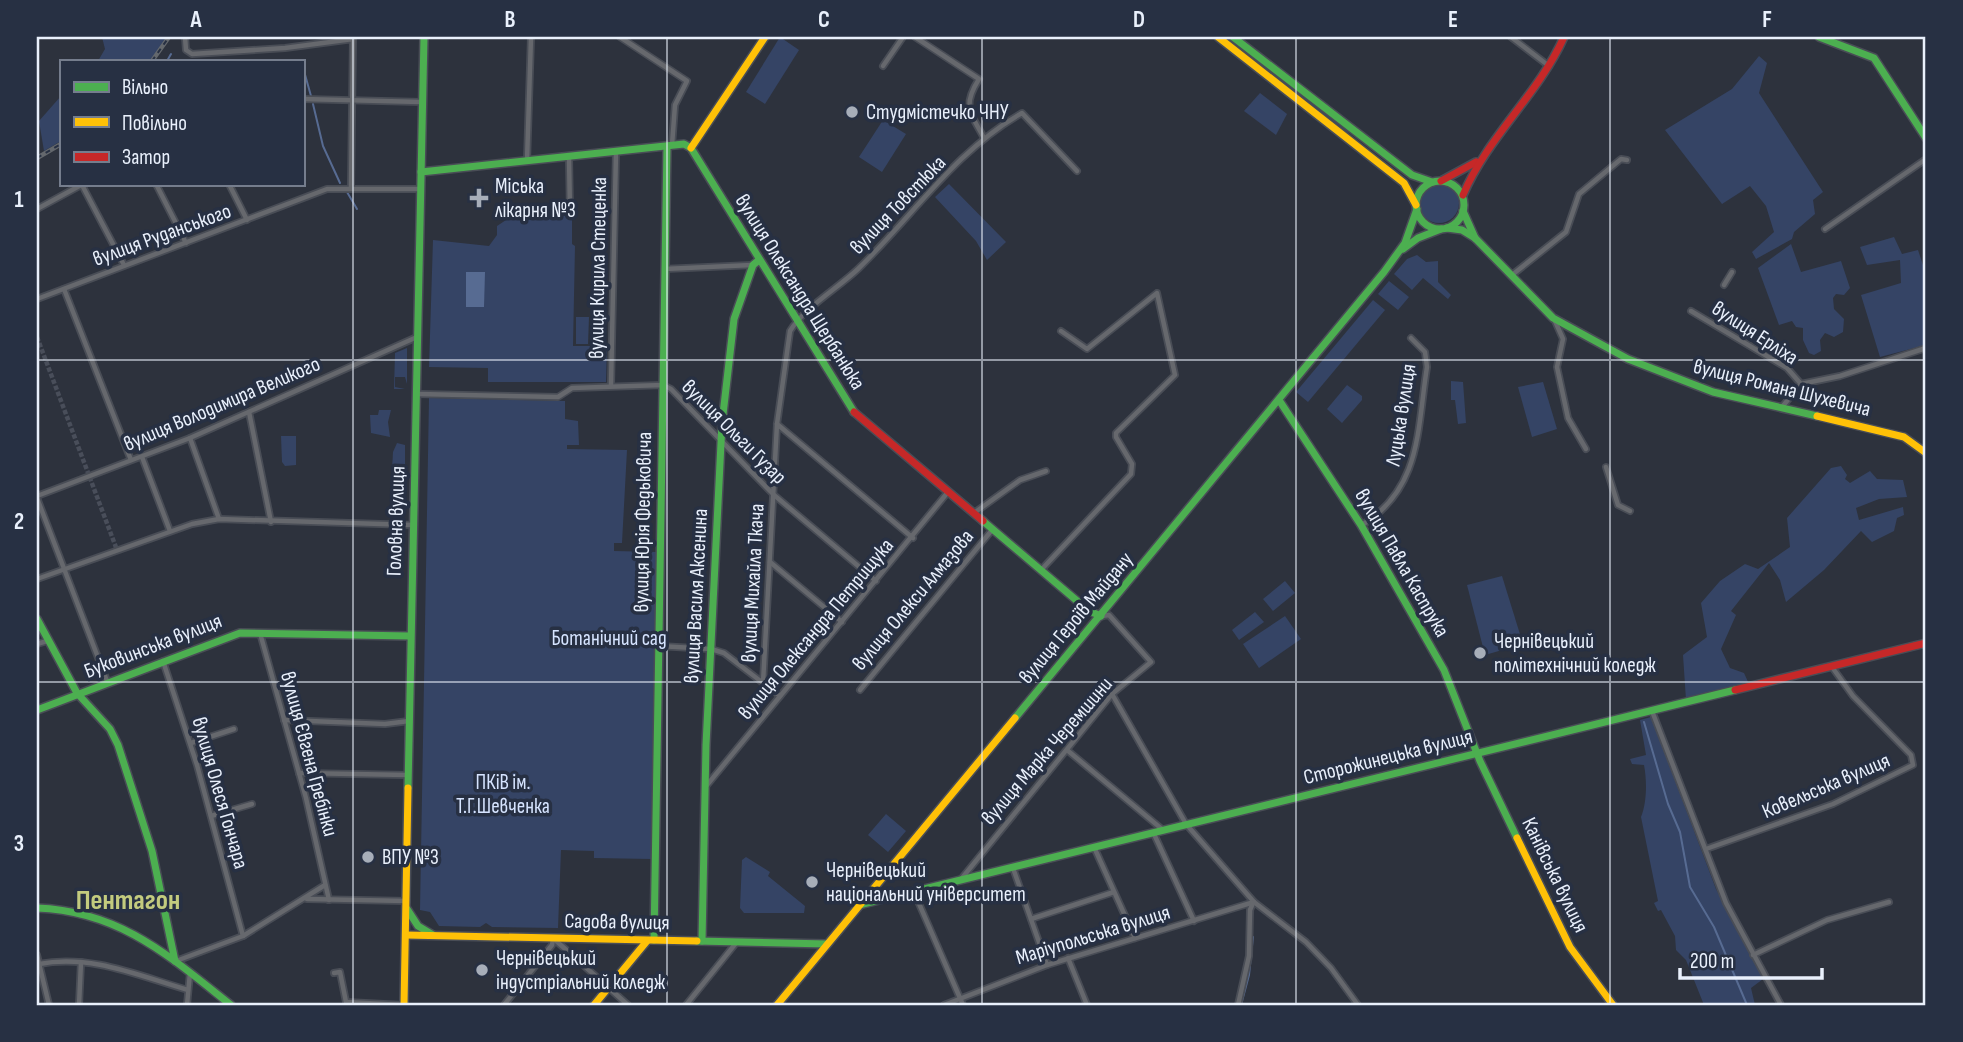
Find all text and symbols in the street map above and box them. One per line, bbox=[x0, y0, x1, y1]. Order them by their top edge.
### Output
text: A bbox=[190, 6, 203, 34]
text: B bbox=[505, 6, 516, 34]
text: C bbox=[818, 6, 830, 34]
text: D bbox=[1133, 6, 1145, 34]
text: E bbox=[1448, 6, 1458, 34]
text: F bbox=[1762, 6, 1772, 34]
legend bbox=[60, 60, 304, 186]
text: Вільно bbox=[122, 75, 168, 100]
place label: Студмістечко ЧНУ bbox=[866, 100, 1009, 125]
marker: Студмістечко ЧНУ bbox=[844, 104, 860, 120]
text: Повільно bbox=[122, 111, 187, 136]
text: Затор bbox=[122, 145, 170, 170]
street label: вулиця Товстюка bbox=[845, 151, 951, 259]
place label: Міська лікарня №3 bbox=[495, 174, 576, 223]
street label: вулиця Кирила Стеценка bbox=[584, 177, 612, 359]
text: 1 bbox=[14, 186, 24, 214]
marker: Міська лікарня №3 bbox=[469, 188, 489, 208]
street label: вулиця Олександра Щербанюка bbox=[730, 190, 870, 394]
street label: вулиця Руданського bbox=[89, 198, 235, 272]
street label: вулиця Ерліха bbox=[1707, 296, 1803, 370]
street label: вулиця Володимира Великого bbox=[120, 351, 324, 457]
street label: вулиця Романа Шухевича bbox=[1691, 354, 1873, 422]
street label: Луцька вулиця bbox=[1380, 362, 1421, 469]
street label: вулиця Ольги Гузар bbox=[677, 375, 791, 489]
street label: вулиця Юрія Федьковича bbox=[629, 431, 657, 613]
street label: Головна вулиця bbox=[382, 466, 410, 576]
street label: вулиця Павла Каспрука bbox=[1349, 484, 1455, 642]
street label: вулиця Михайла Ткача bbox=[736, 503, 770, 663]
text: 2 bbox=[14, 508, 24, 536]
street label: вулиця Василя Аксенина bbox=[679, 508, 713, 684]
street label: вулиця Олекси Алмазова bbox=[847, 525, 979, 675]
street label: вулиця Олександра Петрищука bbox=[733, 534, 899, 724]
street label: вулиця Героїв Майдану bbox=[1014, 547, 1138, 689]
street label: Буковинська вулиця bbox=[81, 608, 225, 684]
park label: Ботанічний сад bbox=[551, 626, 667, 651]
place label: Чернівецький політехнічний коледж bbox=[1494, 629, 1656, 678]
marker: Чернівецький політехнічний коледж bbox=[1472, 645, 1488, 661]
street label: вулиця Євгена Гребінки bbox=[275, 669, 343, 839]
street label: вулиця Марка Черемшини bbox=[976, 672, 1118, 830]
street label: вулиця Олеся Гончара bbox=[186, 714, 254, 872]
street label: Сторожинецька вулиця bbox=[1301, 724, 1475, 790]
street label: Ковельська вулиця bbox=[1758, 748, 1894, 824]
park label: ПКіВ ім. Т.Г.Шевченка bbox=[456, 770, 550, 819]
street label: Канівська вулиця bbox=[1516, 813, 1594, 937]
text: 3 bbox=[14, 830, 24, 858]
place label: ВПУ №3 bbox=[382, 845, 439, 870]
marker: ВПУ №3 bbox=[360, 849, 376, 865]
place label: Чернівецький національний університет bbox=[826, 858, 1026, 907]
marker: Чернівецький національний університет bbox=[804, 874, 820, 890]
district label: Пентагон bbox=[76, 884, 180, 917]
street label: Маріупольська вулиця bbox=[1013, 900, 1173, 970]
street label: Садова вулиця bbox=[564, 909, 670, 935]
scale bar bbox=[1680, 937, 1821, 981]
place label: Чернівецький індустріальний коледж bbox=[496, 946, 666, 995]
text: 200 m bbox=[1690, 949, 1734, 974]
marker: Чернівецький індустріальний коледж bbox=[474, 962, 490, 978]

